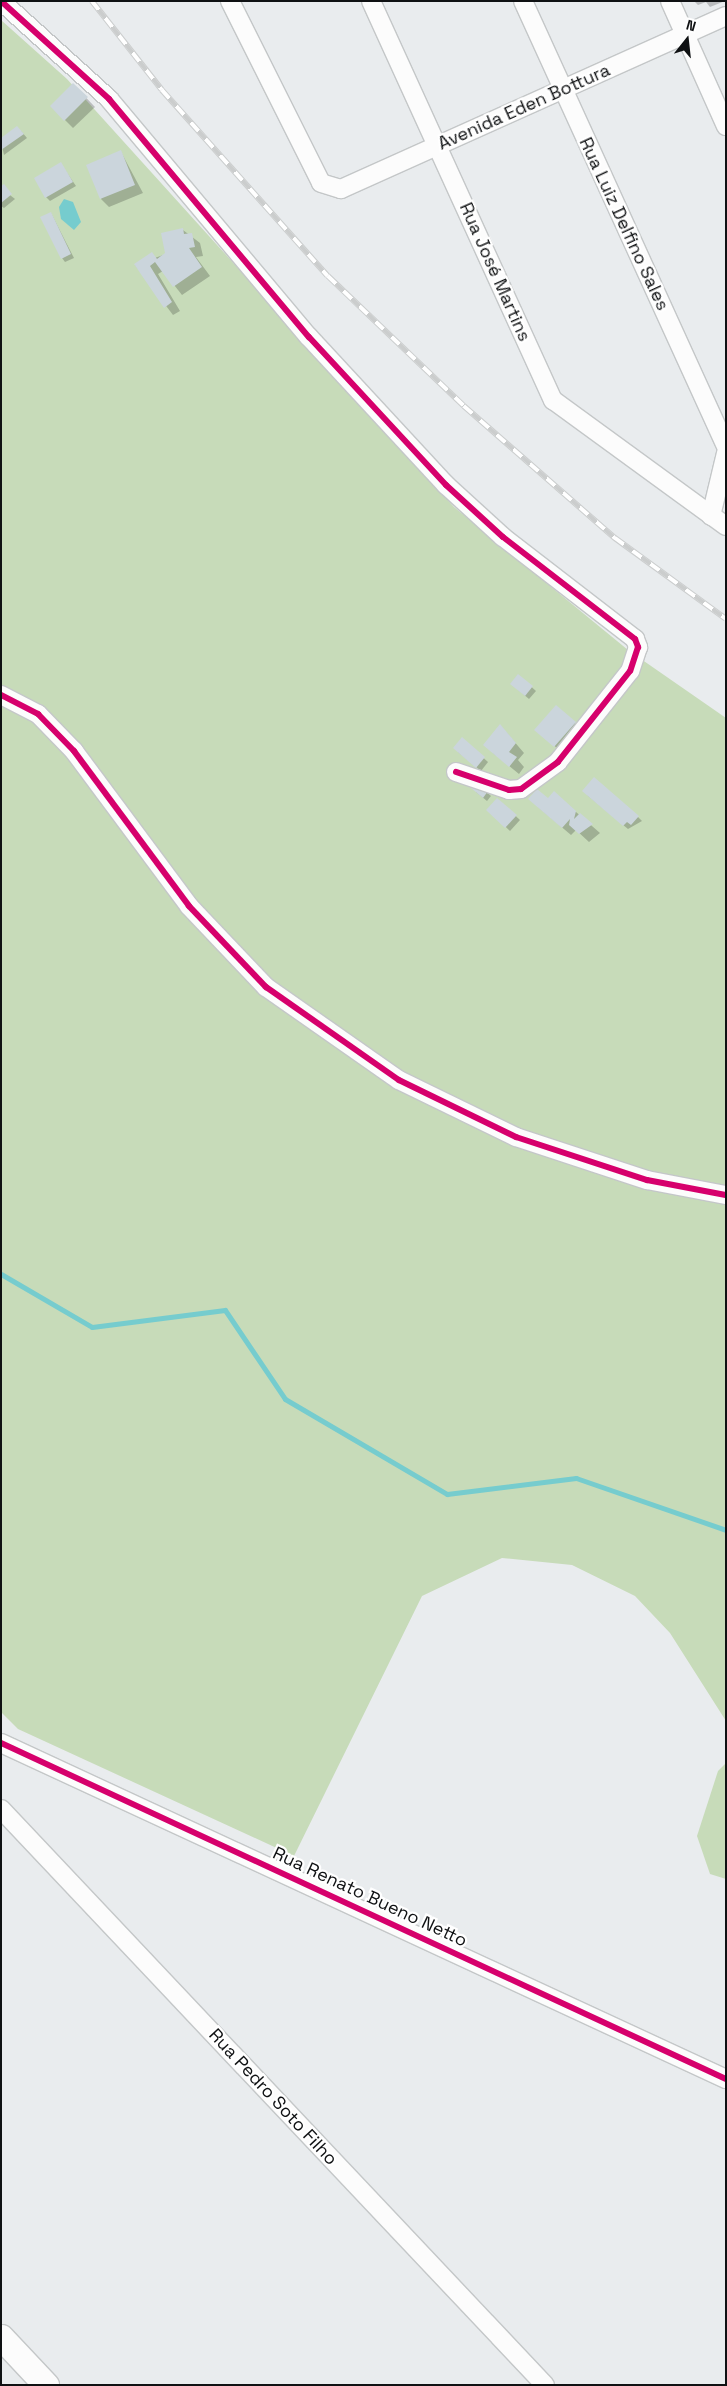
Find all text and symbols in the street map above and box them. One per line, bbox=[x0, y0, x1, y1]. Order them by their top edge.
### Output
north arrow bbox=[662, 15, 712, 65]
text: N bbox=[684, 16, 698, 36]
street label: Avenida Eden Bottura bbox=[435, 59, 613, 155]
street label: Rua Luiz Delfino Sales bbox=[574, 134, 674, 314]
street label: Rua José Martins bbox=[455, 199, 535, 345]
street label: Rua Renato Bueno Netto bbox=[269, 1842, 471, 1952]
street label: Rua Pedro Soto Filho bbox=[204, 2024, 342, 2170]

